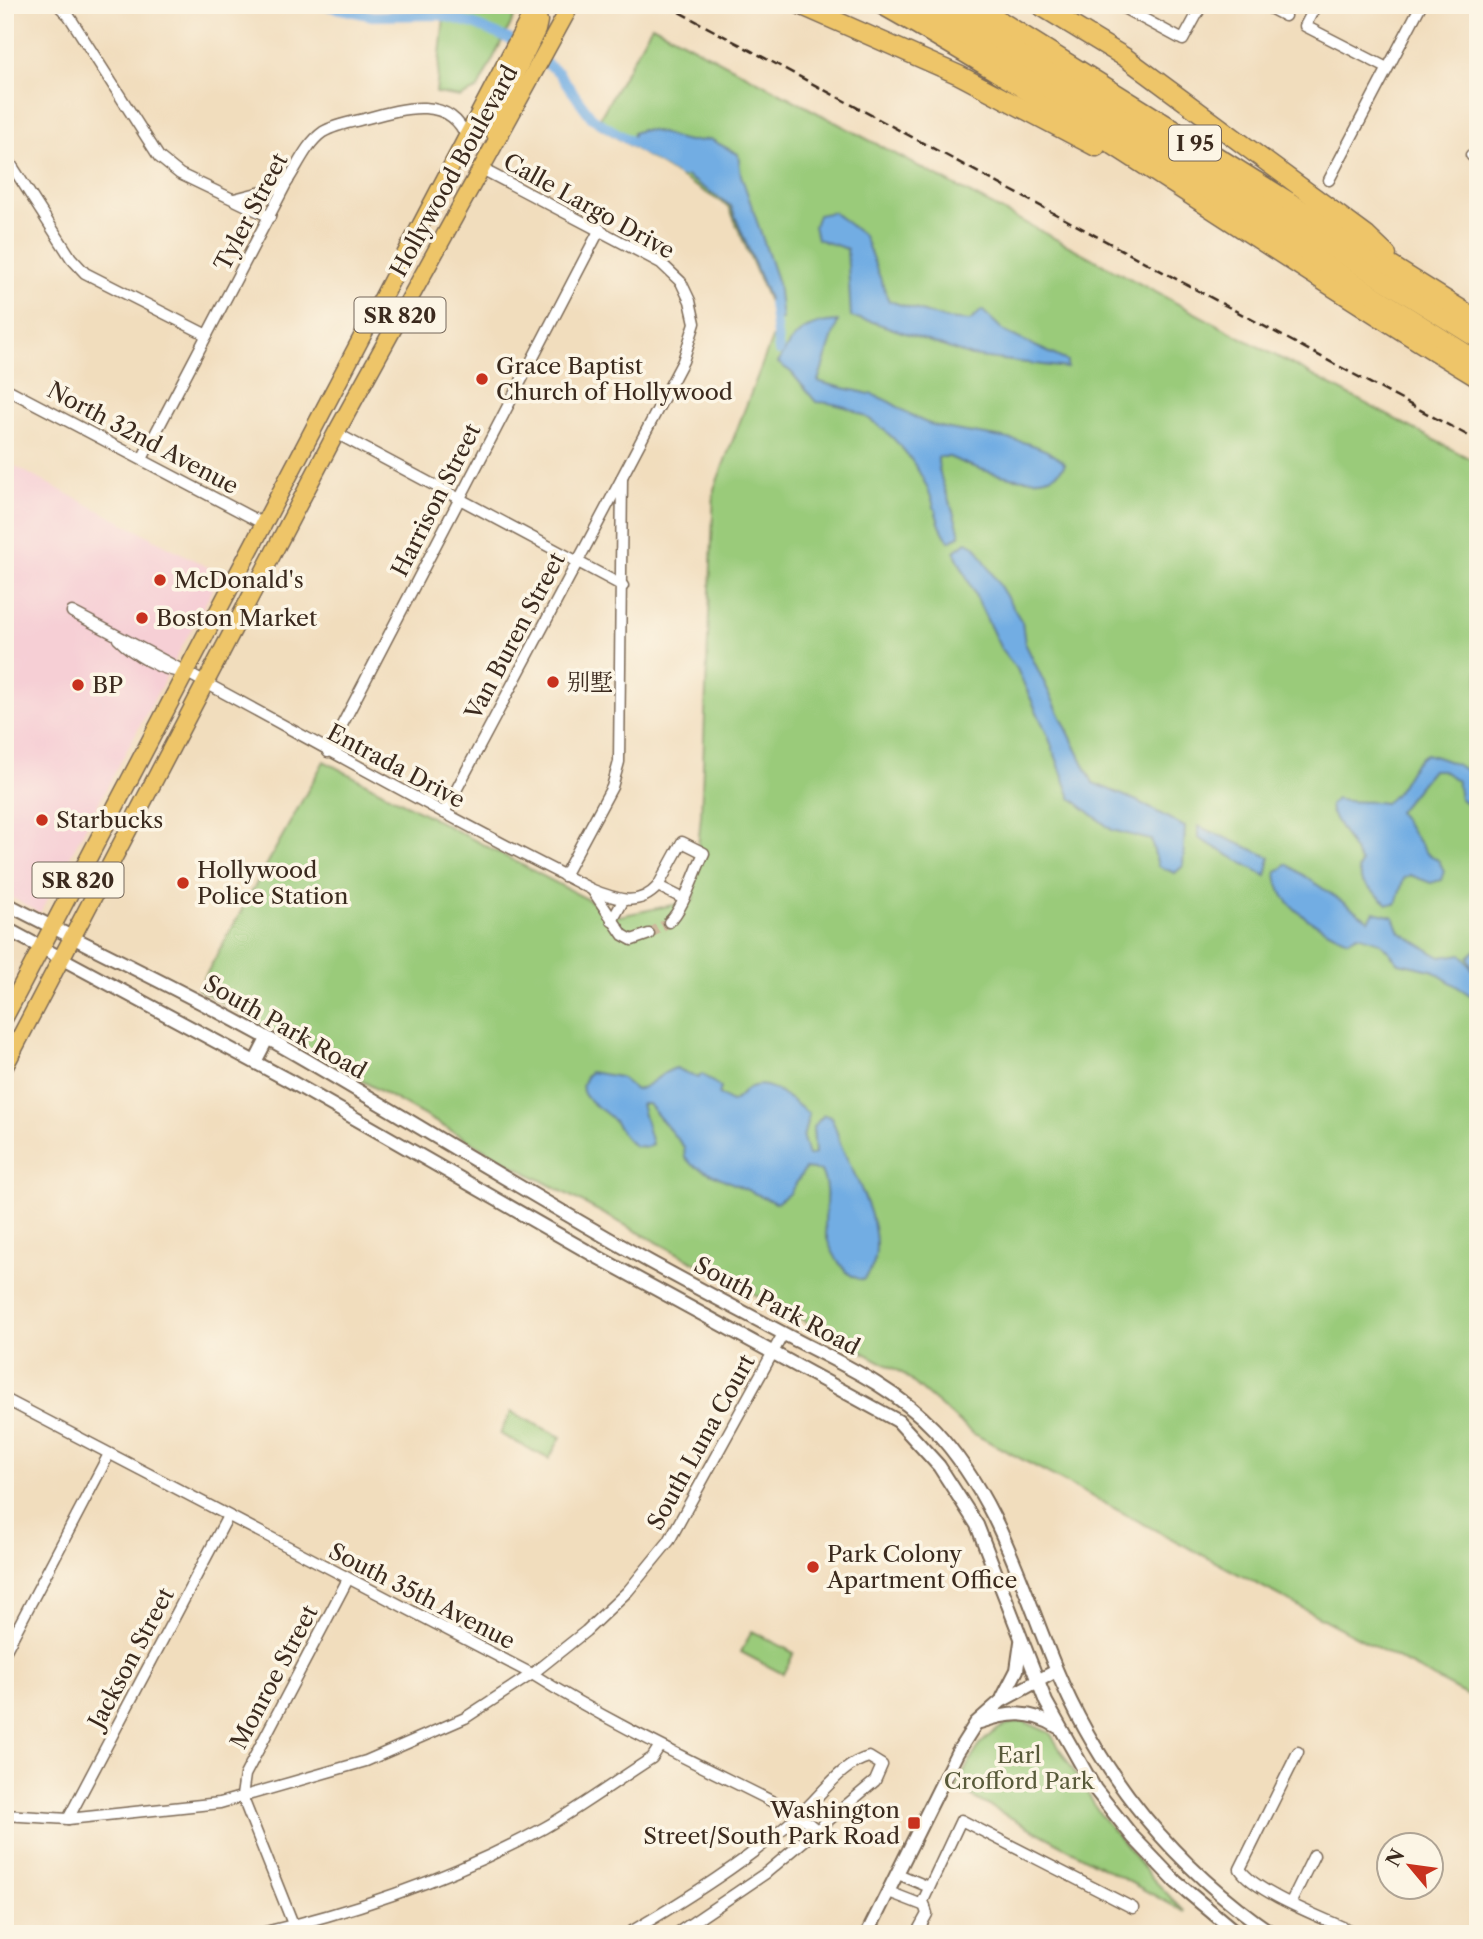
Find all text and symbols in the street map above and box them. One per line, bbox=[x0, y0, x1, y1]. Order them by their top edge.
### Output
street label: Hollywood Boulevard bbox=[384, 60, 524, 282]
road number: I 95 bbox=[1169, 125, 1221, 160]
street label: Calle Largo Drive bbox=[499, 147, 679, 265]
street label: Tyler Street bbox=[208, 148, 294, 276]
road number: SR 820 bbox=[354, 298, 446, 332]
place label: Grace Baptist Church of Hollywood bbox=[496, 352, 733, 406]
marker: Grace Baptist Church of Hollywood bbox=[474, 371, 490, 387]
street label: North 32nd Avenue bbox=[43, 376, 243, 500]
street label: Harrison Street bbox=[385, 419, 487, 581]
street label: Van Buren Street bbox=[459, 548, 571, 725]
place label: McDonald's bbox=[174, 566, 304, 594]
marker: McDonald's bbox=[152, 572, 168, 588]
place label: Boston Market bbox=[156, 604, 317, 632]
marker: Boston Market bbox=[134, 610, 150, 626]
place label: 别墅 bbox=[567, 668, 613, 696]
place label: BP bbox=[92, 671, 123, 699]
marker: 别墅 bbox=[545, 674, 561, 690]
marker: BP bbox=[70, 677, 86, 693]
street label: Entrada Drive bbox=[322, 718, 470, 814]
place label: Starbucks bbox=[56, 806, 163, 834]
marker: Starbucks bbox=[34, 812, 50, 828]
place label: Hollywood Police Station bbox=[197, 856, 348, 910]
road number: SR 820 bbox=[32, 862, 124, 898]
marker: Hollywood Police Station bbox=[175, 875, 191, 891]
street label: South Park Road bbox=[199, 969, 371, 1085]
street label: South Park Road bbox=[690, 1251, 864, 1361]
street label: South Luna Court bbox=[641, 1349, 761, 1535]
street label: South 35th Avenue bbox=[324, 1537, 520, 1655]
place label: Park Colony Apartment Office bbox=[826, 1540, 1017, 1594]
marker: Park Colony Apartment Office bbox=[805, 1559, 821, 1575]
street label: Jackson Street bbox=[81, 1583, 180, 1736]
street label: Monroe Street bbox=[224, 1600, 324, 1754]
park label: Earl Crofford Park bbox=[944, 1741, 1096, 1795]
place label: Washington Street/South Park Road bbox=[643, 1796, 900, 1850]
marker: Washington Street/South Park Road bbox=[906, 1815, 922, 1831]
north arrow bbox=[1374, 1830, 1444, 1900]
text: N bbox=[1382, 1845, 1410, 1871]

